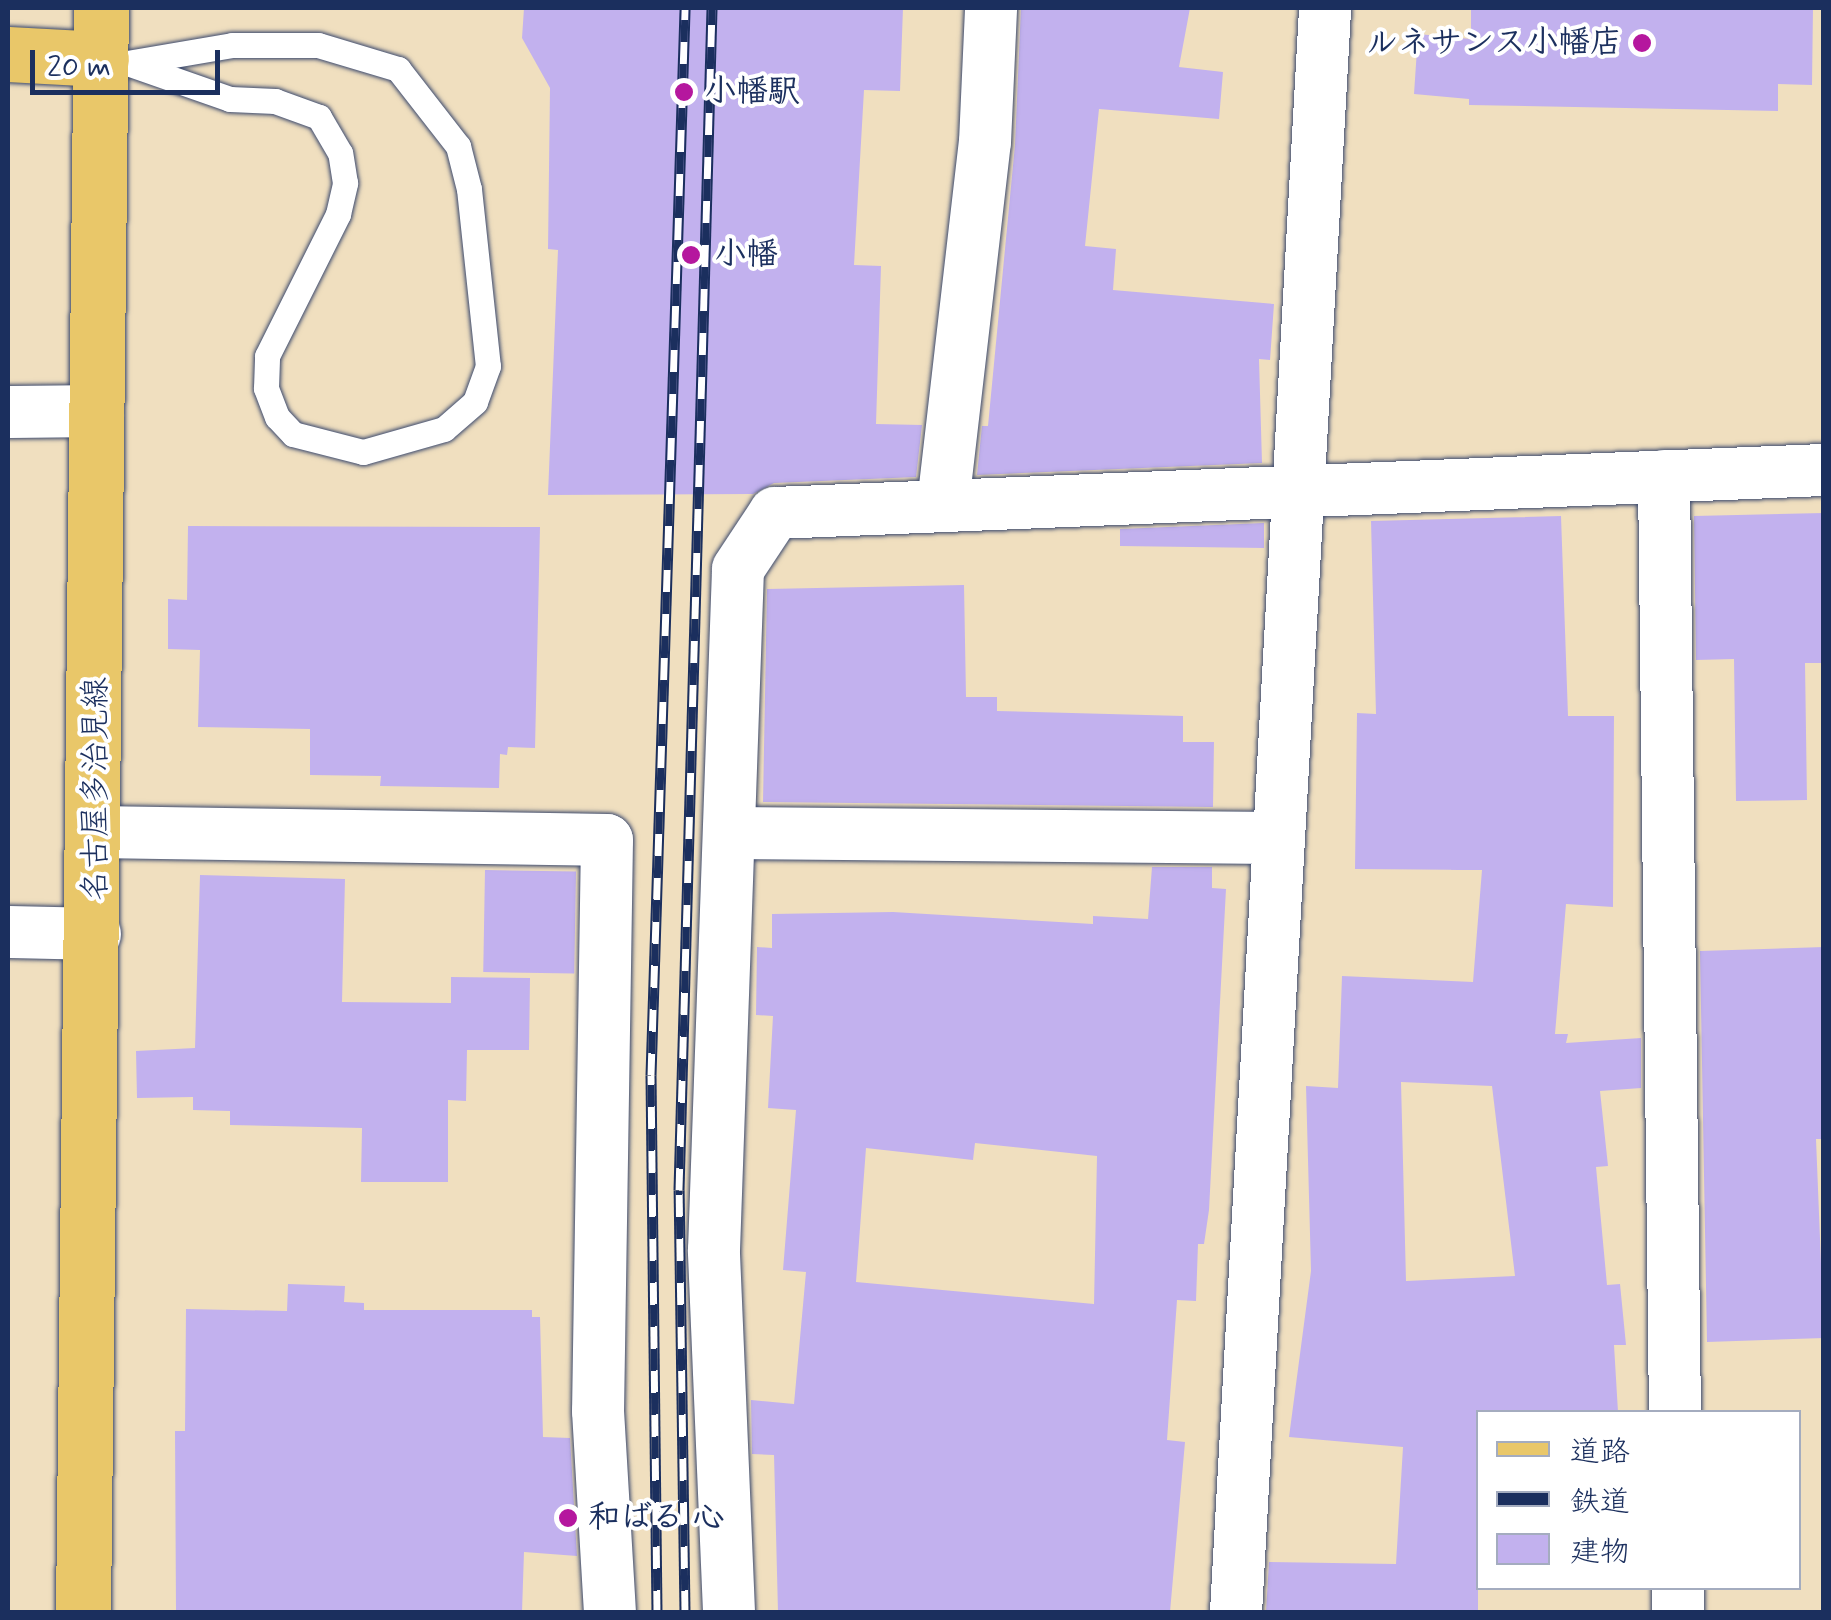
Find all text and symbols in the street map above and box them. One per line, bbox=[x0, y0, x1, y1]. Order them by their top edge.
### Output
place label: ルネサンス小幡店 bbox=[1366, 24, 1622, 62]
scale bar bbox=[35, 30, 225, 92]
marker: ルネサンス小幡店 bbox=[1631, 32, 1653, 54]
text: 20 m bbox=[47, 48, 111, 87]
place label: 小幡駅 bbox=[704, 73, 800, 111]
marker: 小幡駅 bbox=[673, 81, 695, 103]
place label: 小幡 bbox=[714, 236, 778, 274]
marker: 小幡 bbox=[678, 242, 704, 268]
street label: 名古屋多治見線 bbox=[77, 677, 115, 901]
legend bbox=[1476, 1410, 1801, 1590]
text: 道路 bbox=[1570, 1433, 1630, 1472]
text: 鉄道 bbox=[1570, 1483, 1630, 1522]
place label: 和ばる 心 bbox=[588, 1499, 725, 1537]
marker: 和ばる 心 bbox=[557, 1507, 579, 1529]
text: 建物 bbox=[1570, 1533, 1630, 1572]

